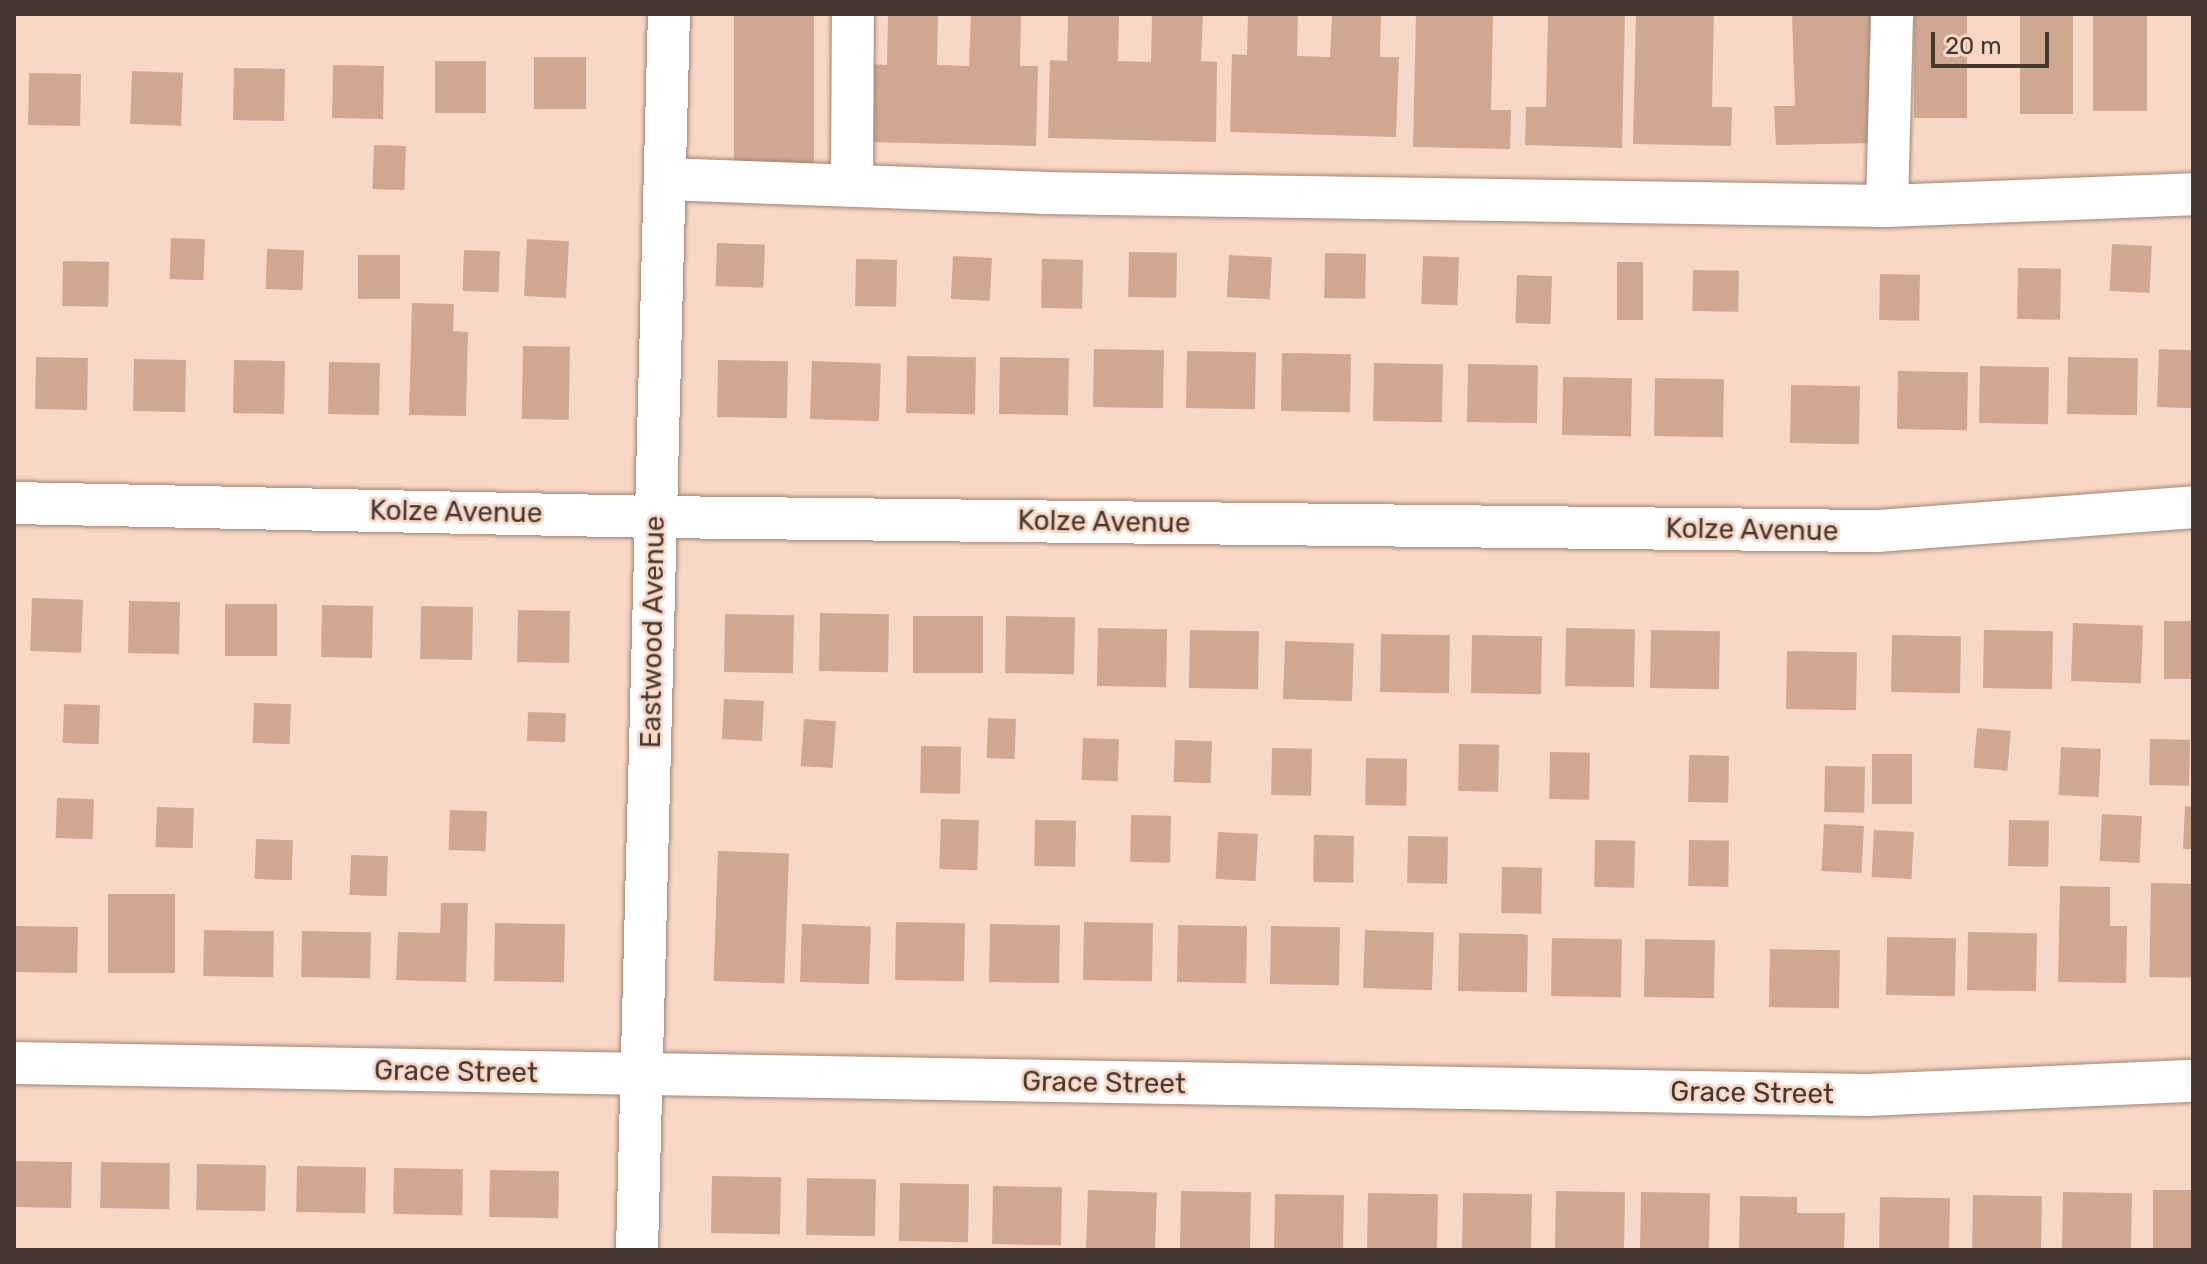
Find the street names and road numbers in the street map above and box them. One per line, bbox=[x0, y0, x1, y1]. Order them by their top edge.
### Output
street label: Kolze Avenue bbox=[369, 494, 543, 530]
street label: Kolze Avenue bbox=[1017, 504, 1191, 540]
street label: Kolze Avenue bbox=[1665, 512, 1839, 548]
street label: Eastwood Avenue bbox=[634, 515, 672, 749]
street label: Grace Street bbox=[374, 1054, 538, 1090]
street label: Grace Street bbox=[1022, 1065, 1186, 1101]
street label: Grace Street bbox=[1670, 1075, 1834, 1111]

